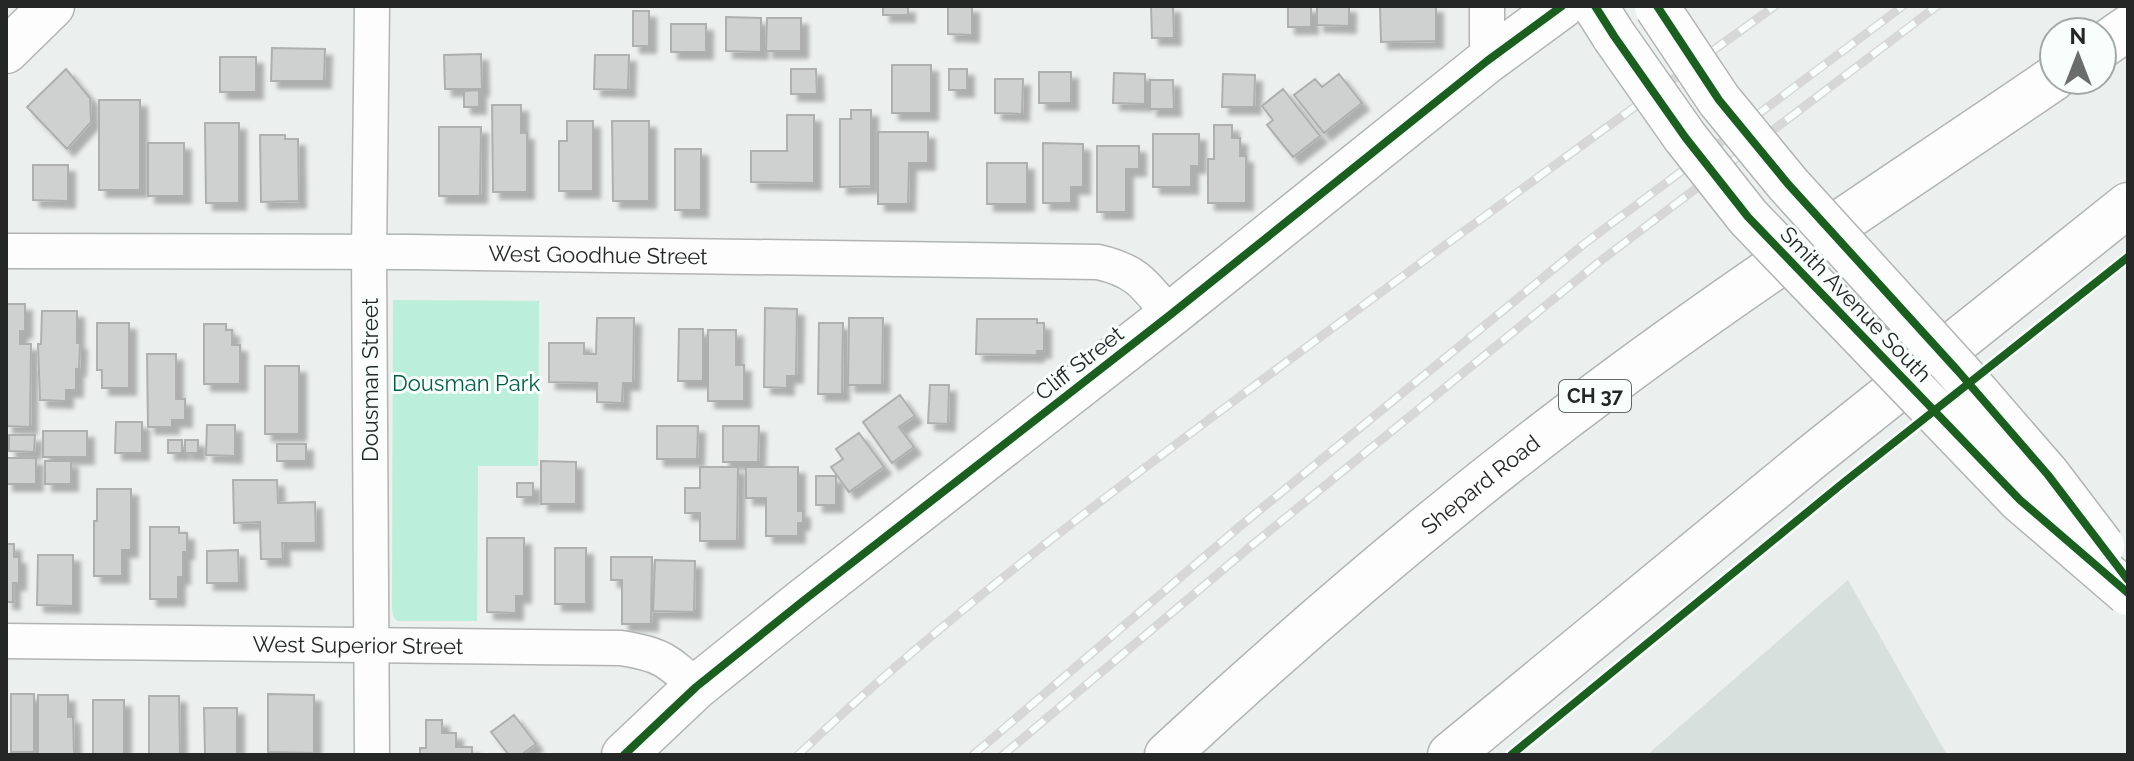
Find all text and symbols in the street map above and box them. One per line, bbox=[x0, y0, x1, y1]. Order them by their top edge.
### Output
north arrow bbox=[2038, 16, 2118, 96]
text: N bbox=[2070, 23, 2086, 49]
street label: Smith Avenue South bbox=[1775, 221, 1937, 387]
street label: West Goodhue Street bbox=[488, 240, 708, 269]
street label: Dousman Street bbox=[357, 297, 383, 462]
street label: Cliff Street bbox=[1030, 320, 1129, 406]
park label: Dousman Park bbox=[392, 370, 540, 396]
road number: CH 37 bbox=[1559, 380, 1631, 412]
street label: Shepard Road bbox=[1416, 429, 1545, 540]
street label: West Superior Street bbox=[253, 631, 464, 659]

